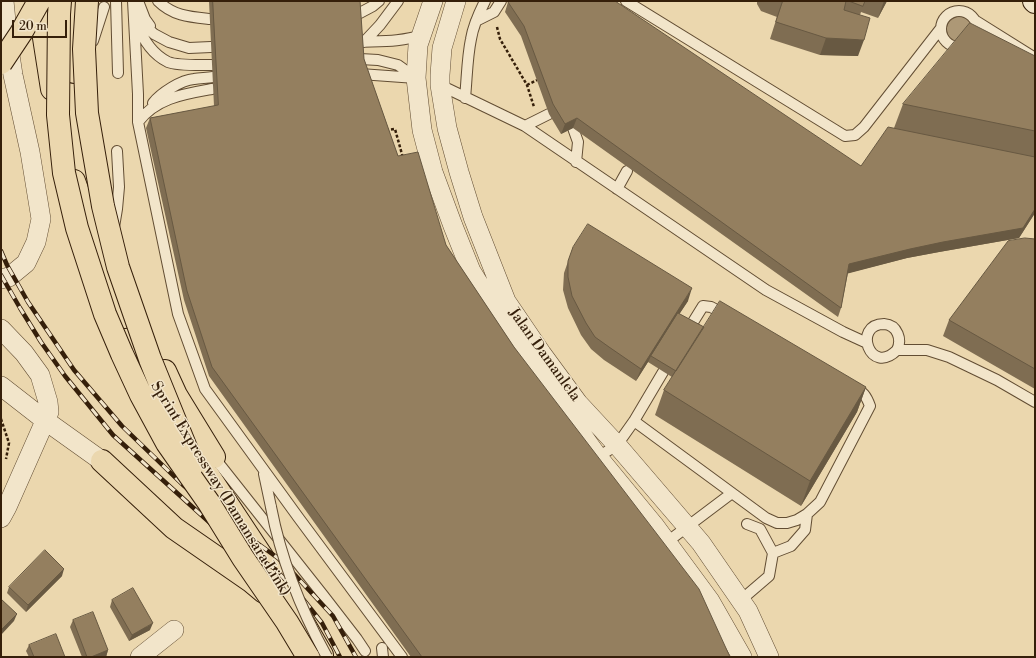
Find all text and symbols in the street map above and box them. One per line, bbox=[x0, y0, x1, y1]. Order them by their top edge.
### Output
scale bar bbox=[14, 12, 69, 38]
text: 20 m bbox=[19, 19, 47, 34]
street label: Jalan Damanlela bbox=[504, 305, 584, 405]
street label: Sprint Expressway (Damansara Link) bbox=[146, 378, 294, 600]

